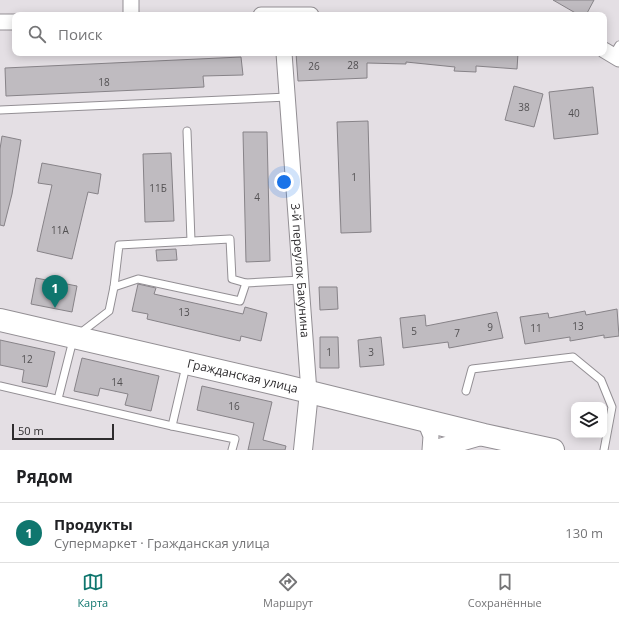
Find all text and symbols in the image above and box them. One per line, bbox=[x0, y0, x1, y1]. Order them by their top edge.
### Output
search box bbox=[12, 12, 607, 56]
icon: search bbox=[26, 23, 48, 45]
text: Поиск bbox=[58, 24, 102, 44]
house number: 28 bbox=[347, 58, 359, 72]
house number: 26 bbox=[308, 59, 320, 73]
house number: 18 bbox=[98, 75, 110, 89]
house number: 38 bbox=[518, 100, 530, 114]
house number: 40 bbox=[568, 106, 580, 120]
house number: 1 bbox=[351, 170, 357, 184]
your location bbox=[274, 172, 294, 192]
house number: 11Б bbox=[149, 181, 167, 195]
house number: 4 bbox=[254, 190, 260, 204]
street label: 3-й переулок Бакунина bbox=[287, 202, 314, 338]
house number: 11А bbox=[51, 223, 70, 237]
pin: 1 bbox=[42, 275, 68, 308]
house number: 13 bbox=[178, 305, 190, 319]
house number: 13 bbox=[572, 319, 584, 333]
house number: 9 bbox=[487, 320, 493, 334]
house number: 11 bbox=[530, 321, 542, 335]
house number: 5 bbox=[411, 324, 417, 338]
house number: 7 bbox=[454, 326, 460, 340]
house number: 1 bbox=[326, 345, 332, 359]
house number: 3 bbox=[368, 345, 374, 359]
house number: 12 bbox=[21, 352, 33, 366]
street label: Гражданская улица bbox=[186, 355, 300, 397]
house number: 14 bbox=[111, 375, 123, 389]
house number: 16 bbox=[228, 399, 240, 413]
map controls bbox=[571, 402, 607, 438]
button: layers bbox=[571, 402, 607, 438]
scale bar bbox=[12, 422, 114, 441]
text: 50 m bbox=[18, 423, 44, 438]
text: Рядом bbox=[16, 465, 73, 488]
text: Продукты bbox=[54, 514, 133, 534]
text: 1 bbox=[25, 524, 33, 542]
text: 130 m bbox=[565, 524, 603, 542]
text: Супермаркет · Гражданская улица bbox=[54, 534, 270, 552]
tab: Карта bbox=[77, 571, 108, 610]
tab: Маршрут bbox=[263, 571, 313, 610]
tab: Сохранённые bbox=[468, 571, 542, 610]

